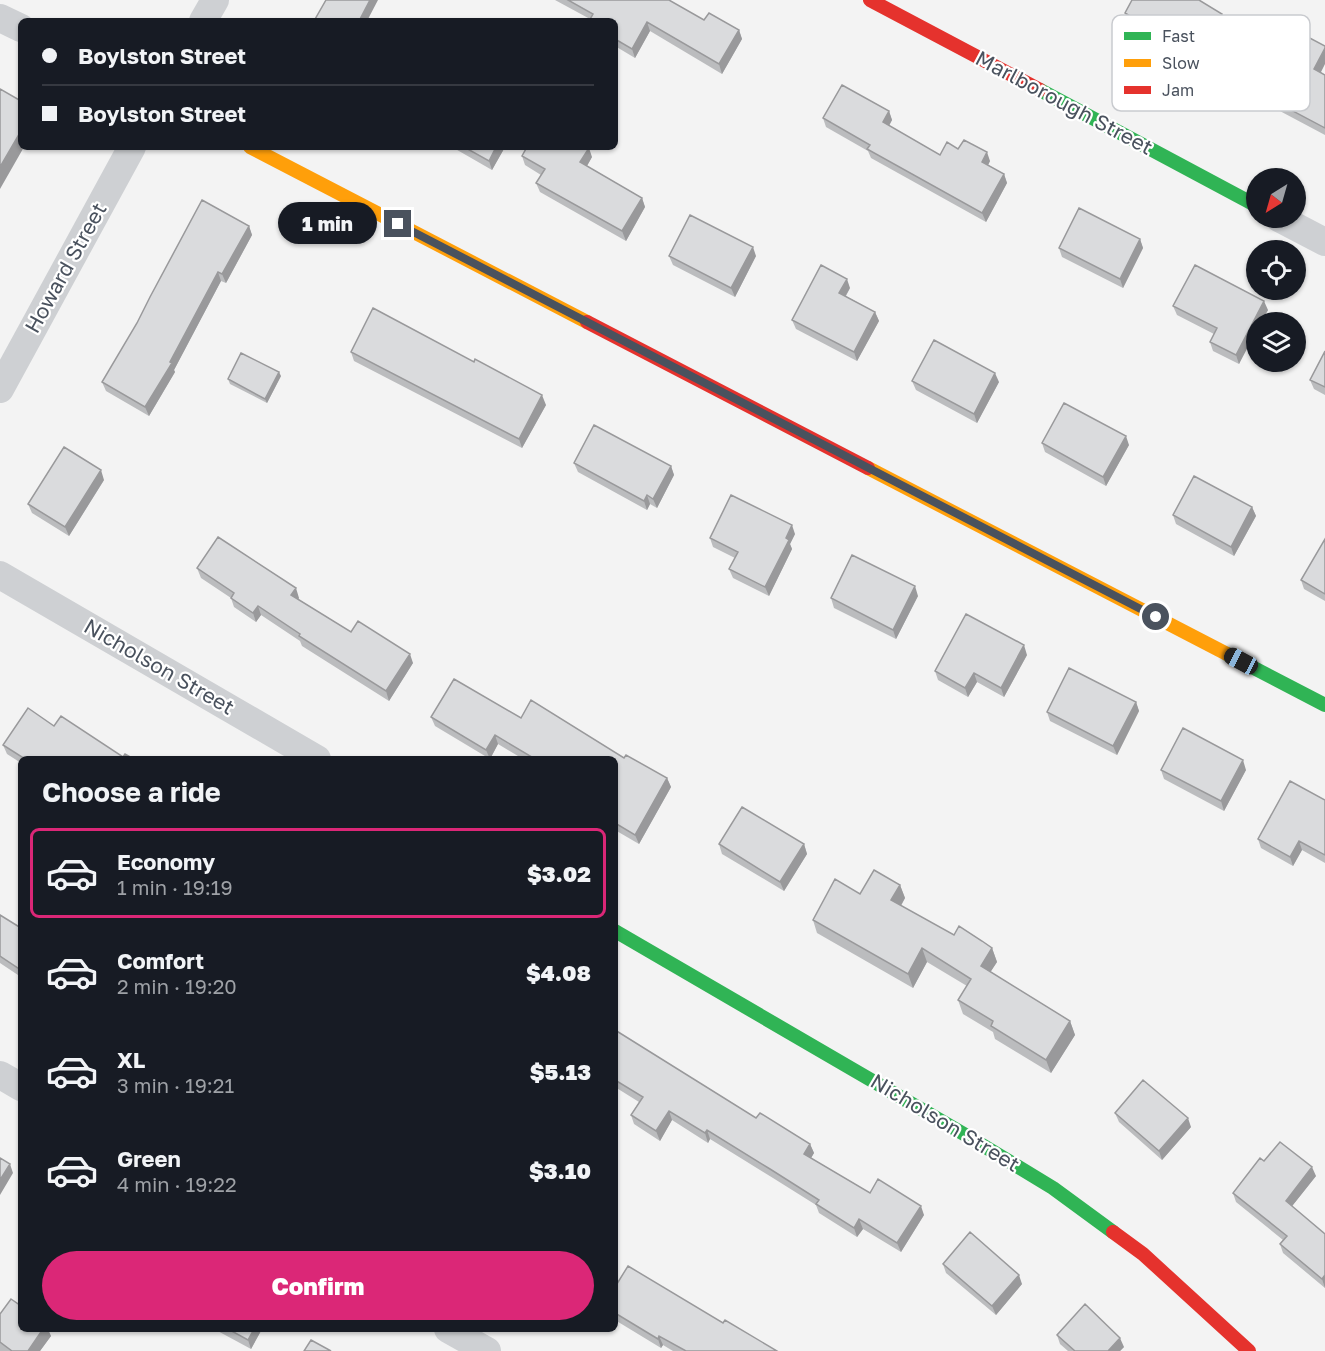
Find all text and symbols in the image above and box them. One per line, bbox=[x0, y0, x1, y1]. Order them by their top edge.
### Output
legend bbox=[1112, 15, 1310, 111]
text: Fast bbox=[1162, 26, 1195, 46]
text: Boylston Street bbox=[78, 42, 246, 69]
street label: Marlborough Street bbox=[971, 44, 1157, 160]
text: Slow bbox=[1162, 53, 1200, 73]
text: Jam bbox=[1162, 80, 1194, 100]
text: Boylston Street bbox=[78, 100, 246, 127]
north arrow bbox=[1246, 168, 1306, 228]
map controls bbox=[1246, 168, 1306, 372]
street label: Howard Street bbox=[19, 198, 112, 337]
callout: 1 min bbox=[278, 203, 377, 245]
route end bbox=[384, 210, 411, 237]
text: 1 min bbox=[302, 211, 353, 235]
button: locate bbox=[1246, 240, 1306, 300]
button: layers bbox=[1246, 312, 1306, 372]
route start bbox=[1142, 603, 1169, 630]
street label: Nicholson Street bbox=[80, 613, 239, 720]
car bbox=[1221, 645, 1261, 677]
text: Choose a ride bbox=[42, 776, 221, 808]
icon: car bbox=[45, 846, 99, 900]
text: Economy bbox=[117, 848, 215, 875]
text: $3.02 bbox=[527, 860, 591, 887]
text: 1 min · 19:19 bbox=[117, 875, 233, 899]
icon: car bbox=[45, 945, 99, 999]
text: Comfort bbox=[117, 947, 204, 974]
text: $4.08 bbox=[526, 959, 591, 986]
text: 2 min · 19:20 bbox=[117, 974, 237, 998]
icon: car bbox=[45, 1044, 99, 1098]
text: XL bbox=[117, 1046, 145, 1073]
text: $5.13 bbox=[530, 1058, 591, 1085]
street label: Nicholson Street bbox=[866, 1067, 1025, 1177]
text: 3 min · 19:21 bbox=[117, 1073, 234, 1097]
icon: car bbox=[45, 1143, 99, 1197]
text: Green bbox=[117, 1145, 181, 1172]
text: $3.10 bbox=[529, 1157, 591, 1184]
text: 4 min · 19:22 bbox=[117, 1172, 237, 1196]
button: Confirm bbox=[42, 1251, 594, 1320]

